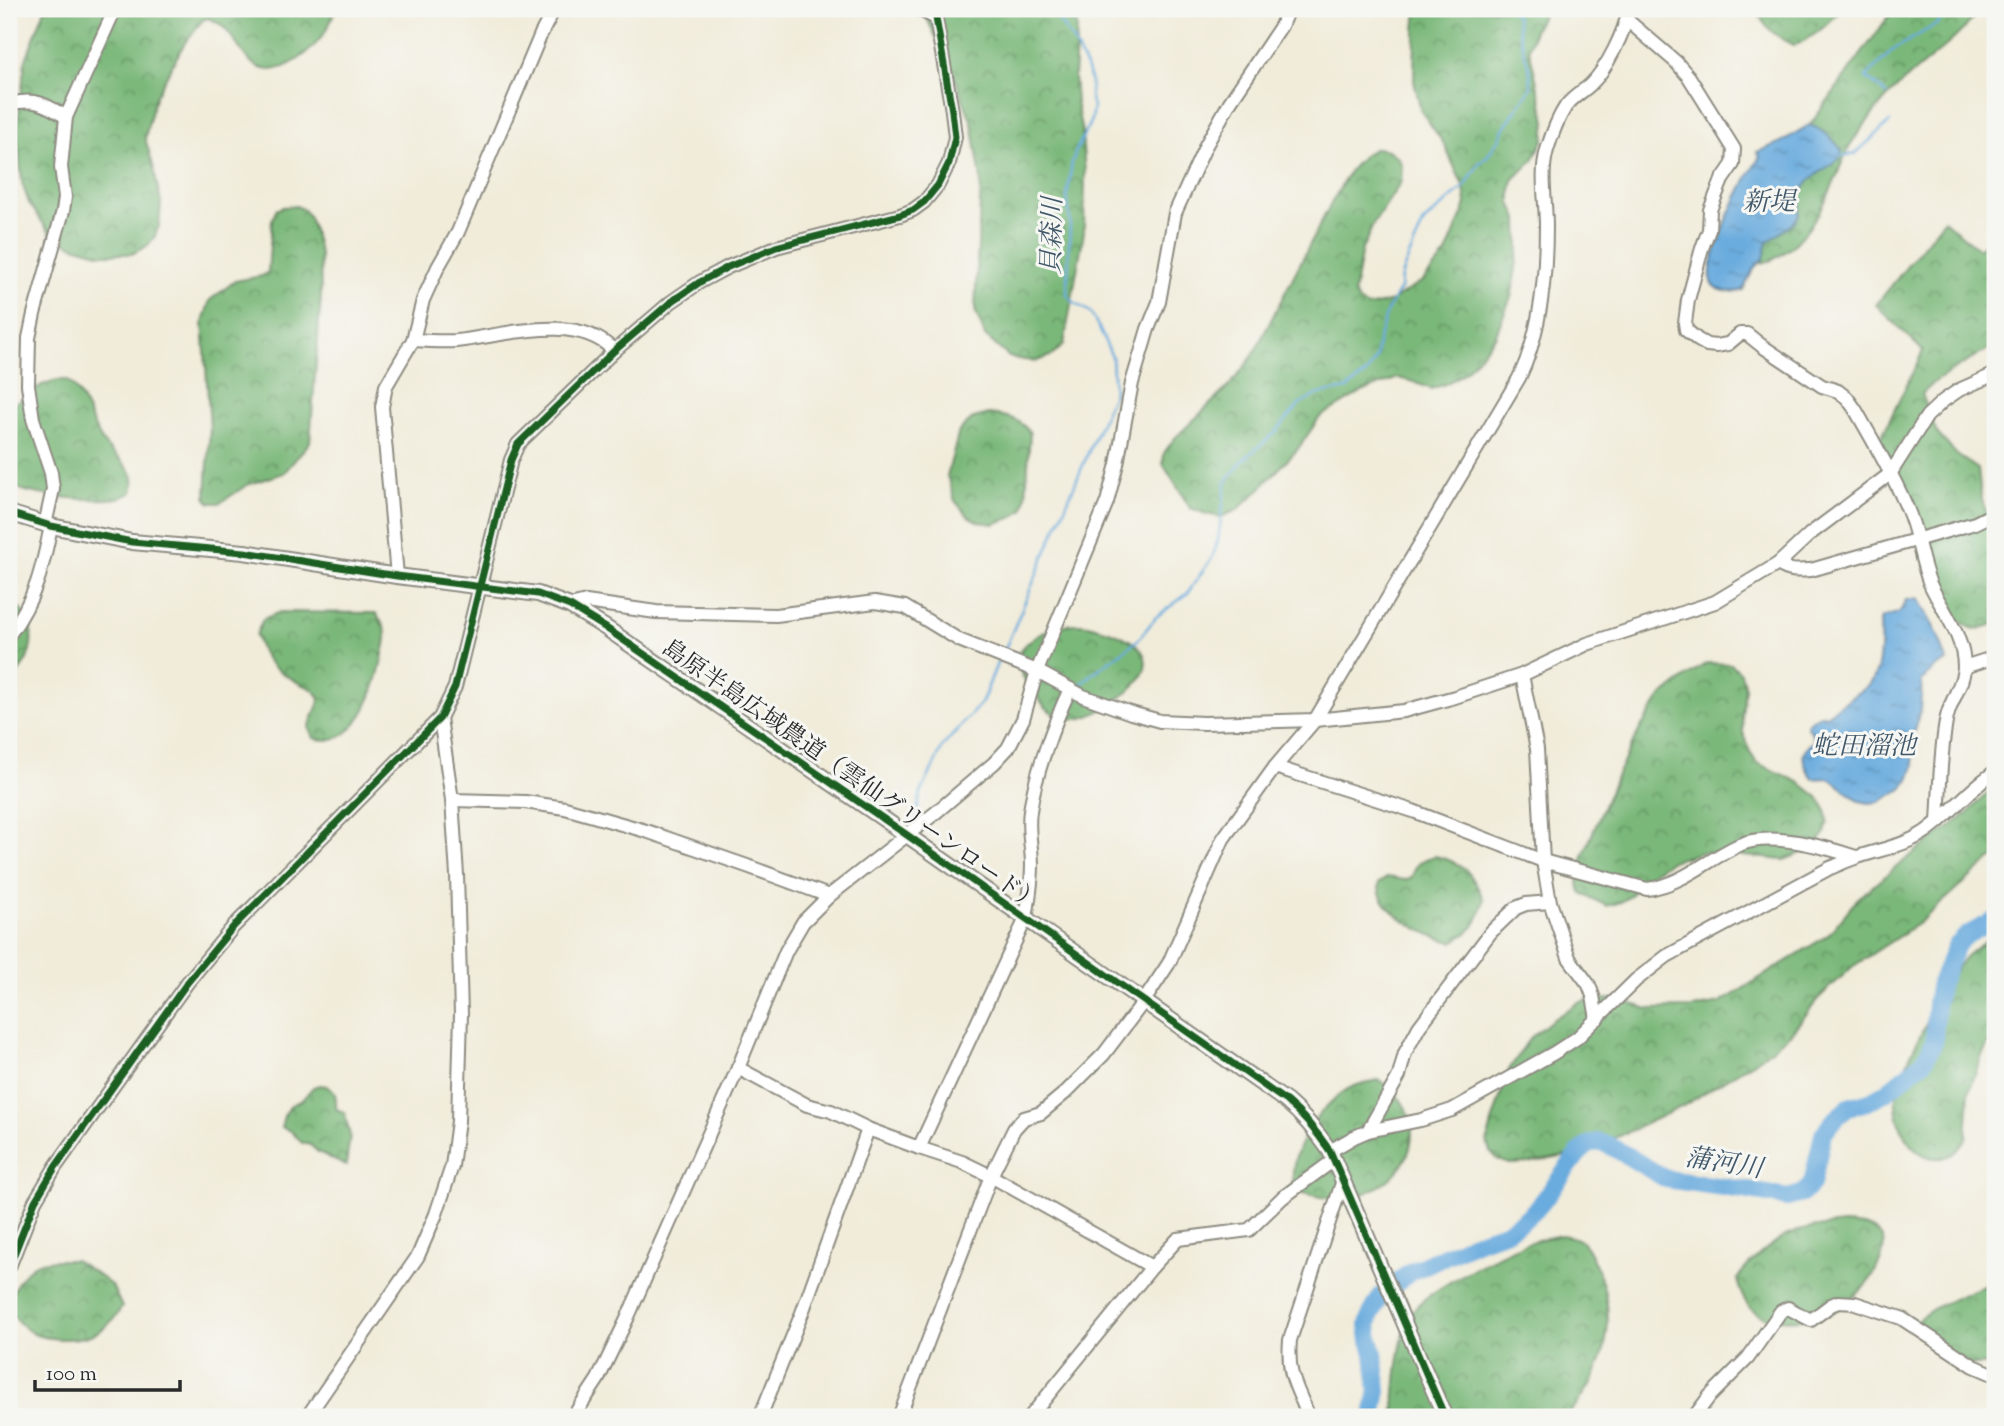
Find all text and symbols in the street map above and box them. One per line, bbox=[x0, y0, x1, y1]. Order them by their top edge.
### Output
water label: 新堤 bbox=[1743, 185, 1798, 222]
water label: 貝森川 bbox=[1034, 194, 1073, 275]
street label: 島原半島広域農道（雲仙グリーンロード） bbox=[655, 632, 1047, 921]
water label: 蛇田溜池 bbox=[1812, 729, 1919, 766]
water label: 蒲河川 bbox=[1682, 1140, 1768, 1189]
scale bar bbox=[35, 1349, 180, 1393]
text: 100 m bbox=[46, 1360, 97, 1390]

